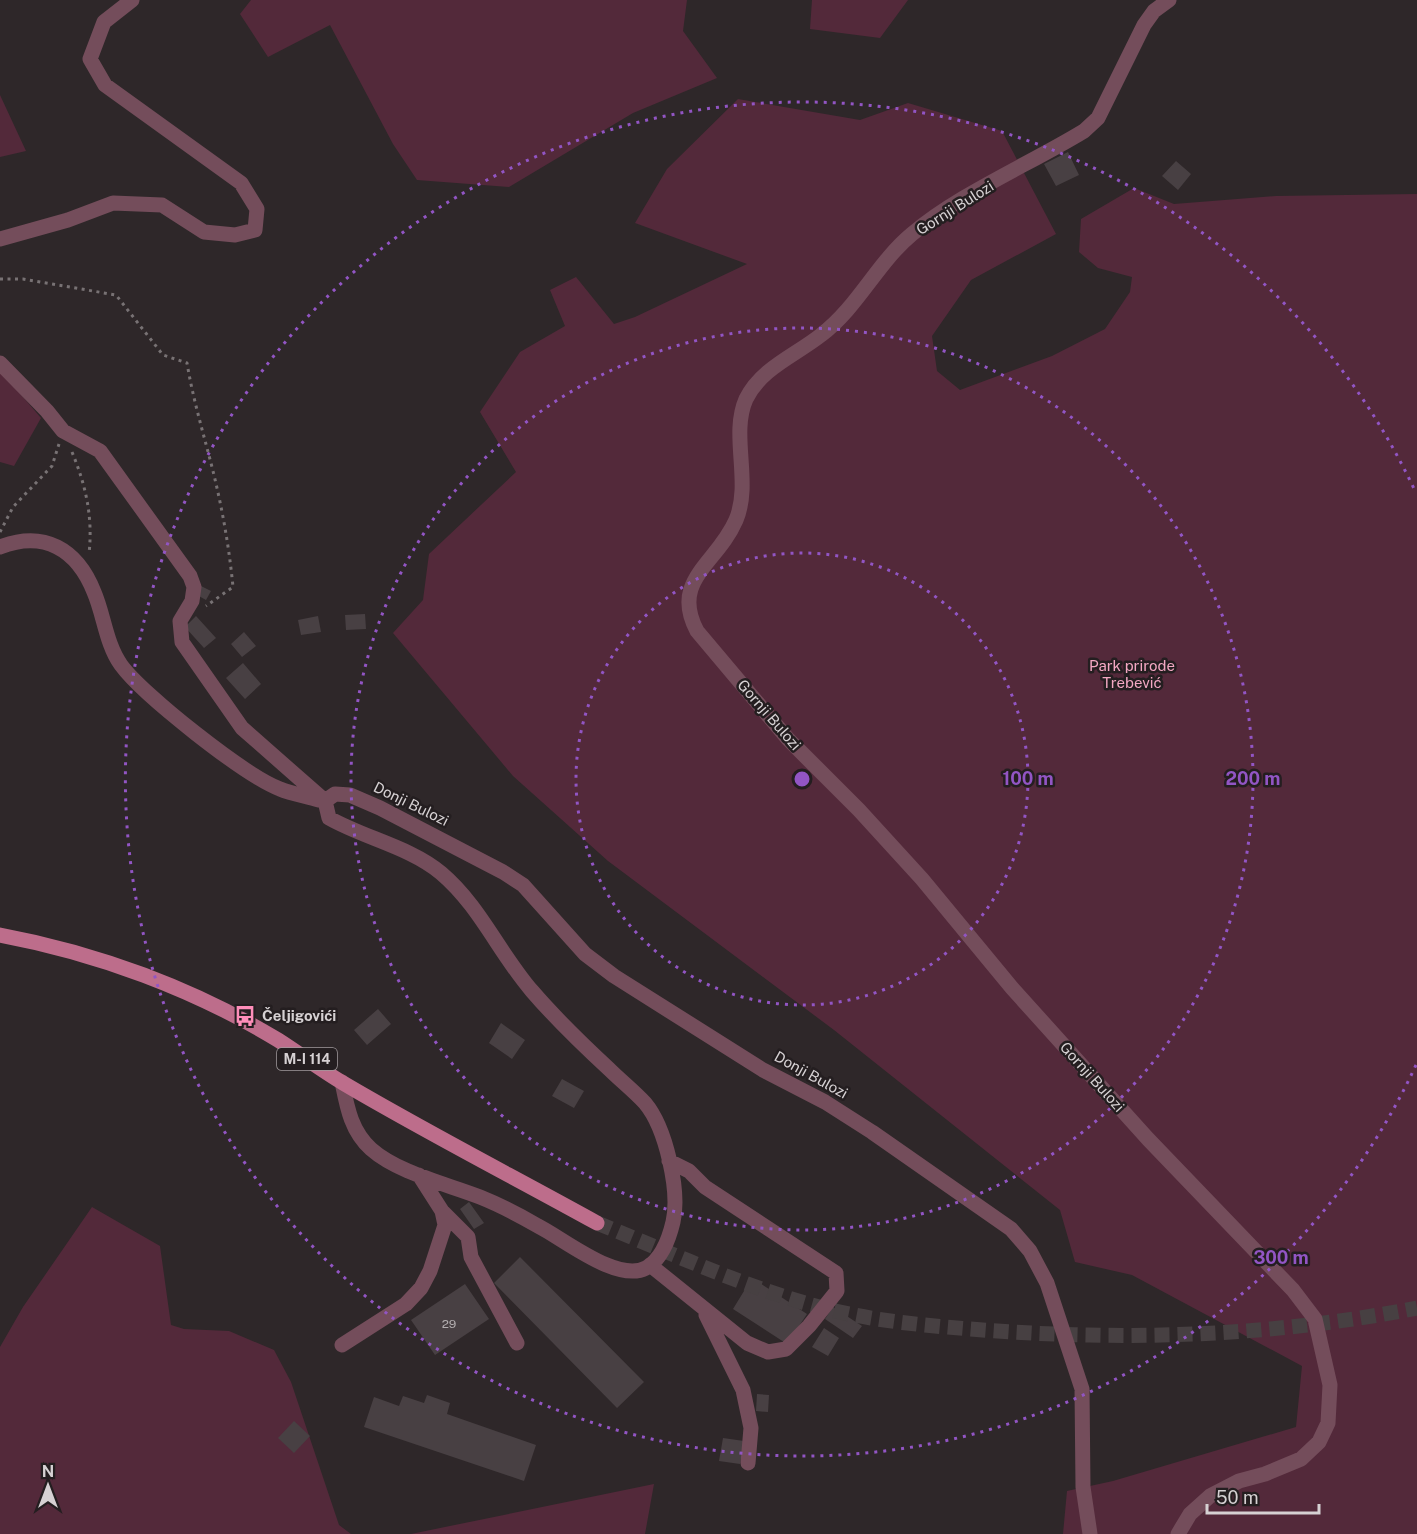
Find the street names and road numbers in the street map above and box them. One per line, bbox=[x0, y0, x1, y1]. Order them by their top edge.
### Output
street label: Gornji Bulozi bbox=[913, 177, 996, 238]
street label: Gornji Bulozi bbox=[734, 676, 805, 753]
street label: Donji Bulozi bbox=[371, 778, 451, 829]
street label: Gornji Bulozi bbox=[1057, 1038, 1128, 1115]
street label: Donji Bulozi bbox=[772, 1047, 851, 1102]
road number: M-I 114 bbox=[277, 1048, 337, 1070]

